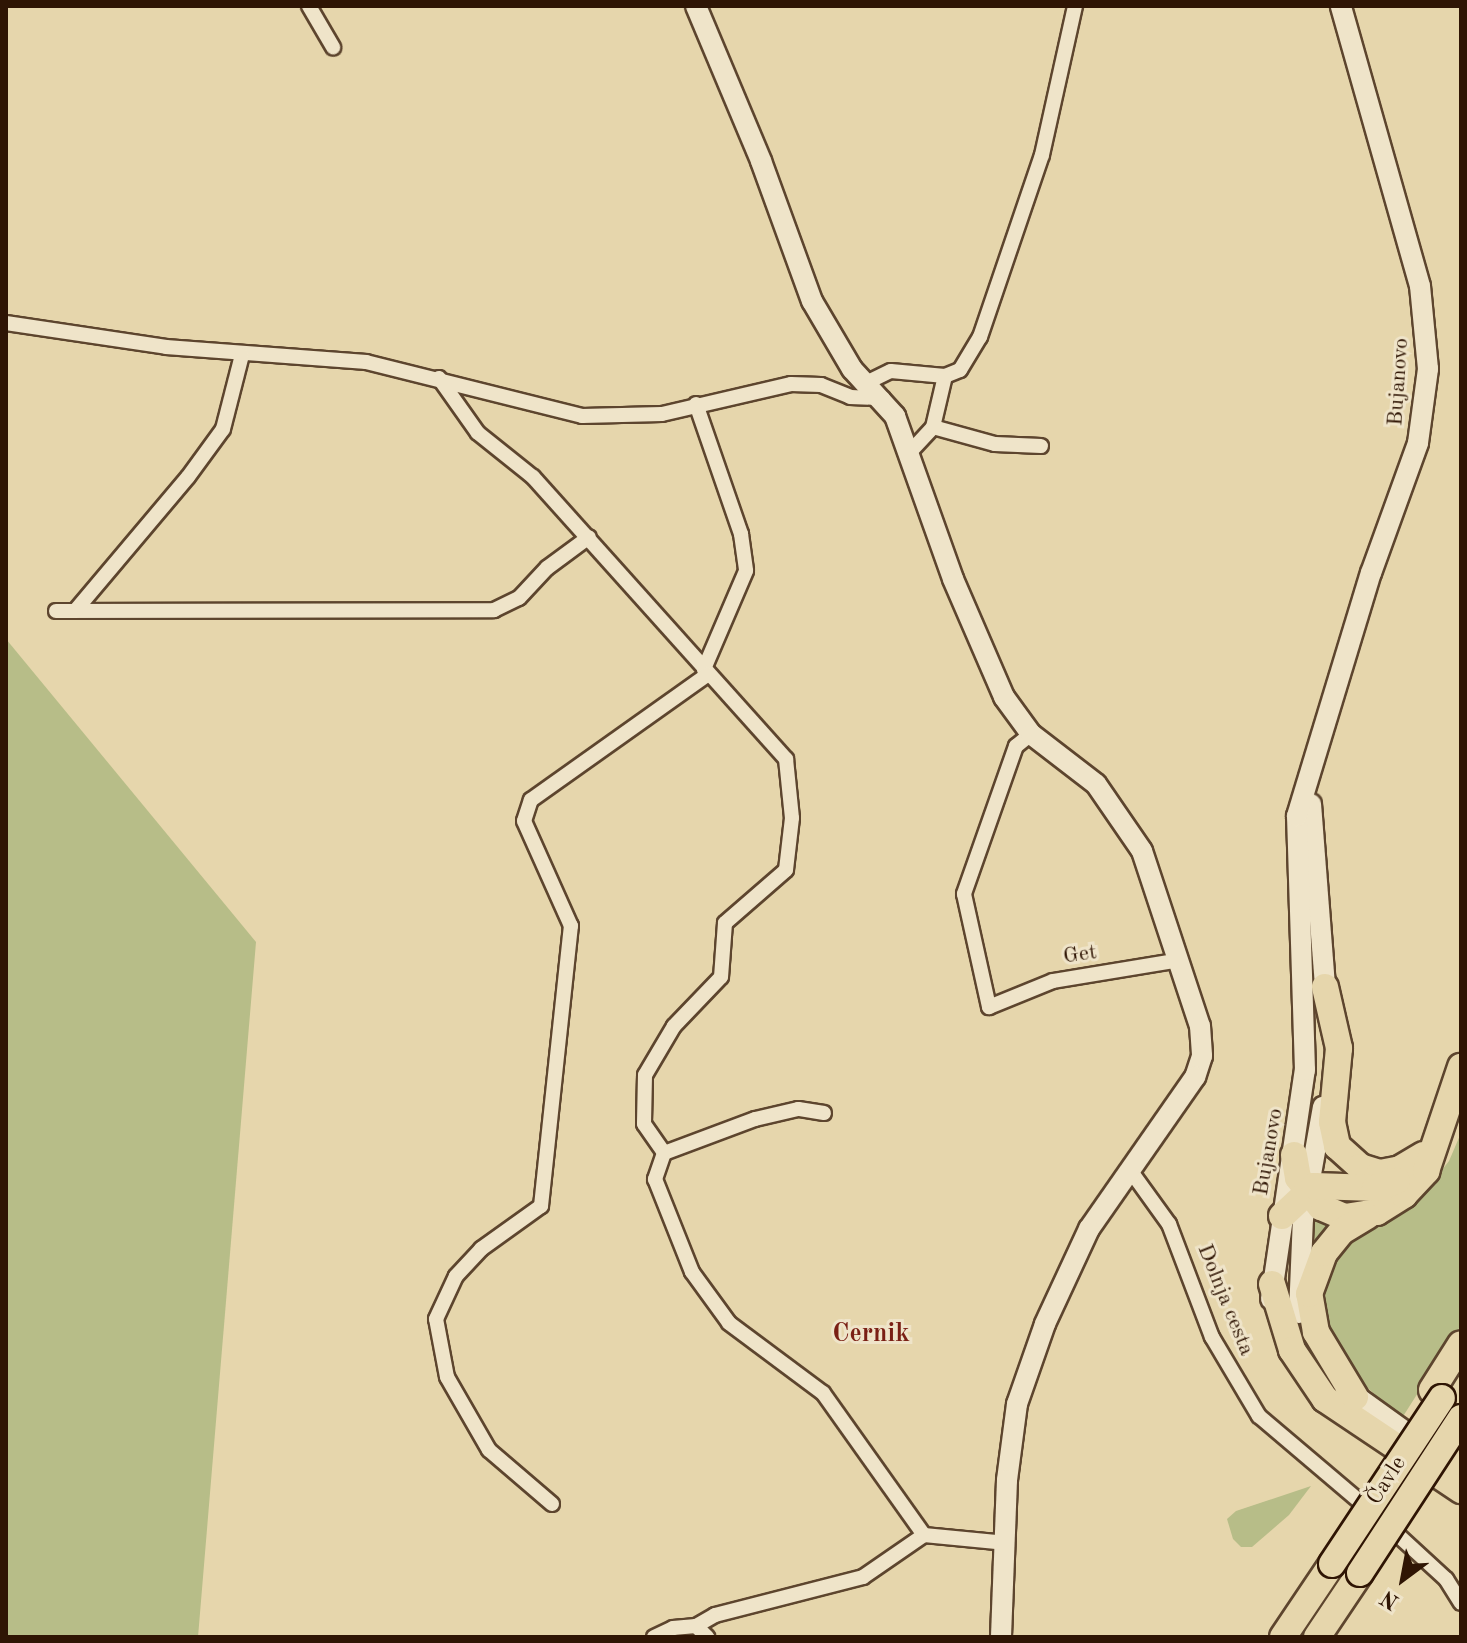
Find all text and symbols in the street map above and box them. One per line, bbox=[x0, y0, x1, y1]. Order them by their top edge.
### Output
street label: Bujanovo bbox=[1383, 337, 1415, 427]
street label: Get bbox=[1061, 940, 1099, 970]
street label: Bujanovo bbox=[1248, 1106, 1290, 1198]
street label: Dolnja cesta bbox=[1191, 1240, 1259, 1360]
district label: Cernik bbox=[832, 1319, 910, 1351]
street label: Čavle bbox=[1362, 1452, 1412, 1510]
north arrow bbox=[1363, 1539, 1443, 1619]
text: N bbox=[1377, 1586, 1403, 1613]

